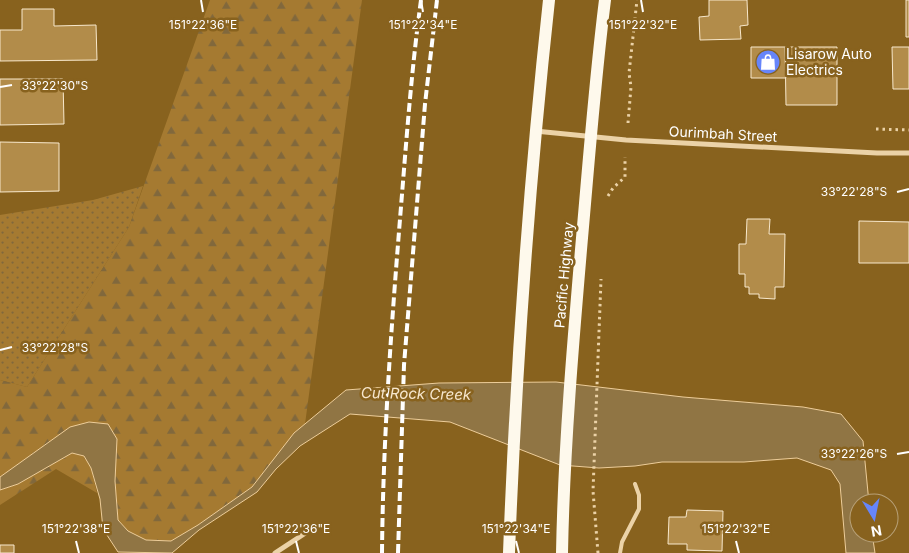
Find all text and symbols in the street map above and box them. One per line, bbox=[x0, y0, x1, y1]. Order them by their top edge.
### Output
text: 151°22'36"E bbox=[169, 17, 237, 32]
text: 151°22'34"E bbox=[389, 17, 457, 32]
text: 151°22'32"E bbox=[609, 17, 677, 32]
place label: Lisarow Auto Electrics bbox=[786, 45, 872, 78]
shop icon: Lisarow Auto Electrics bbox=[755, 49, 781, 75]
text: 33°22'30"S bbox=[22, 78, 89, 93]
street label: Ourimbah Street bbox=[668, 122, 778, 145]
text: 33°22'28"S bbox=[821, 184, 887, 199]
street label: Pacific Highway bbox=[550, 221, 577, 329]
text: 33°22'28"S bbox=[22, 340, 88, 355]
water label: Cut Rock Creek bbox=[361, 383, 472, 404]
text: 33°22'26"S bbox=[821, 446, 887, 461]
north arrow bbox=[849, 493, 899, 543]
text: 151°22'38"E bbox=[42, 521, 110, 536]
text: 151°22'36"E bbox=[262, 521, 330, 536]
text: 151°22'34"E bbox=[482, 521, 550, 536]
text: 151°22'32"E bbox=[702, 521, 770, 536]
text: N bbox=[870, 522, 883, 541]

